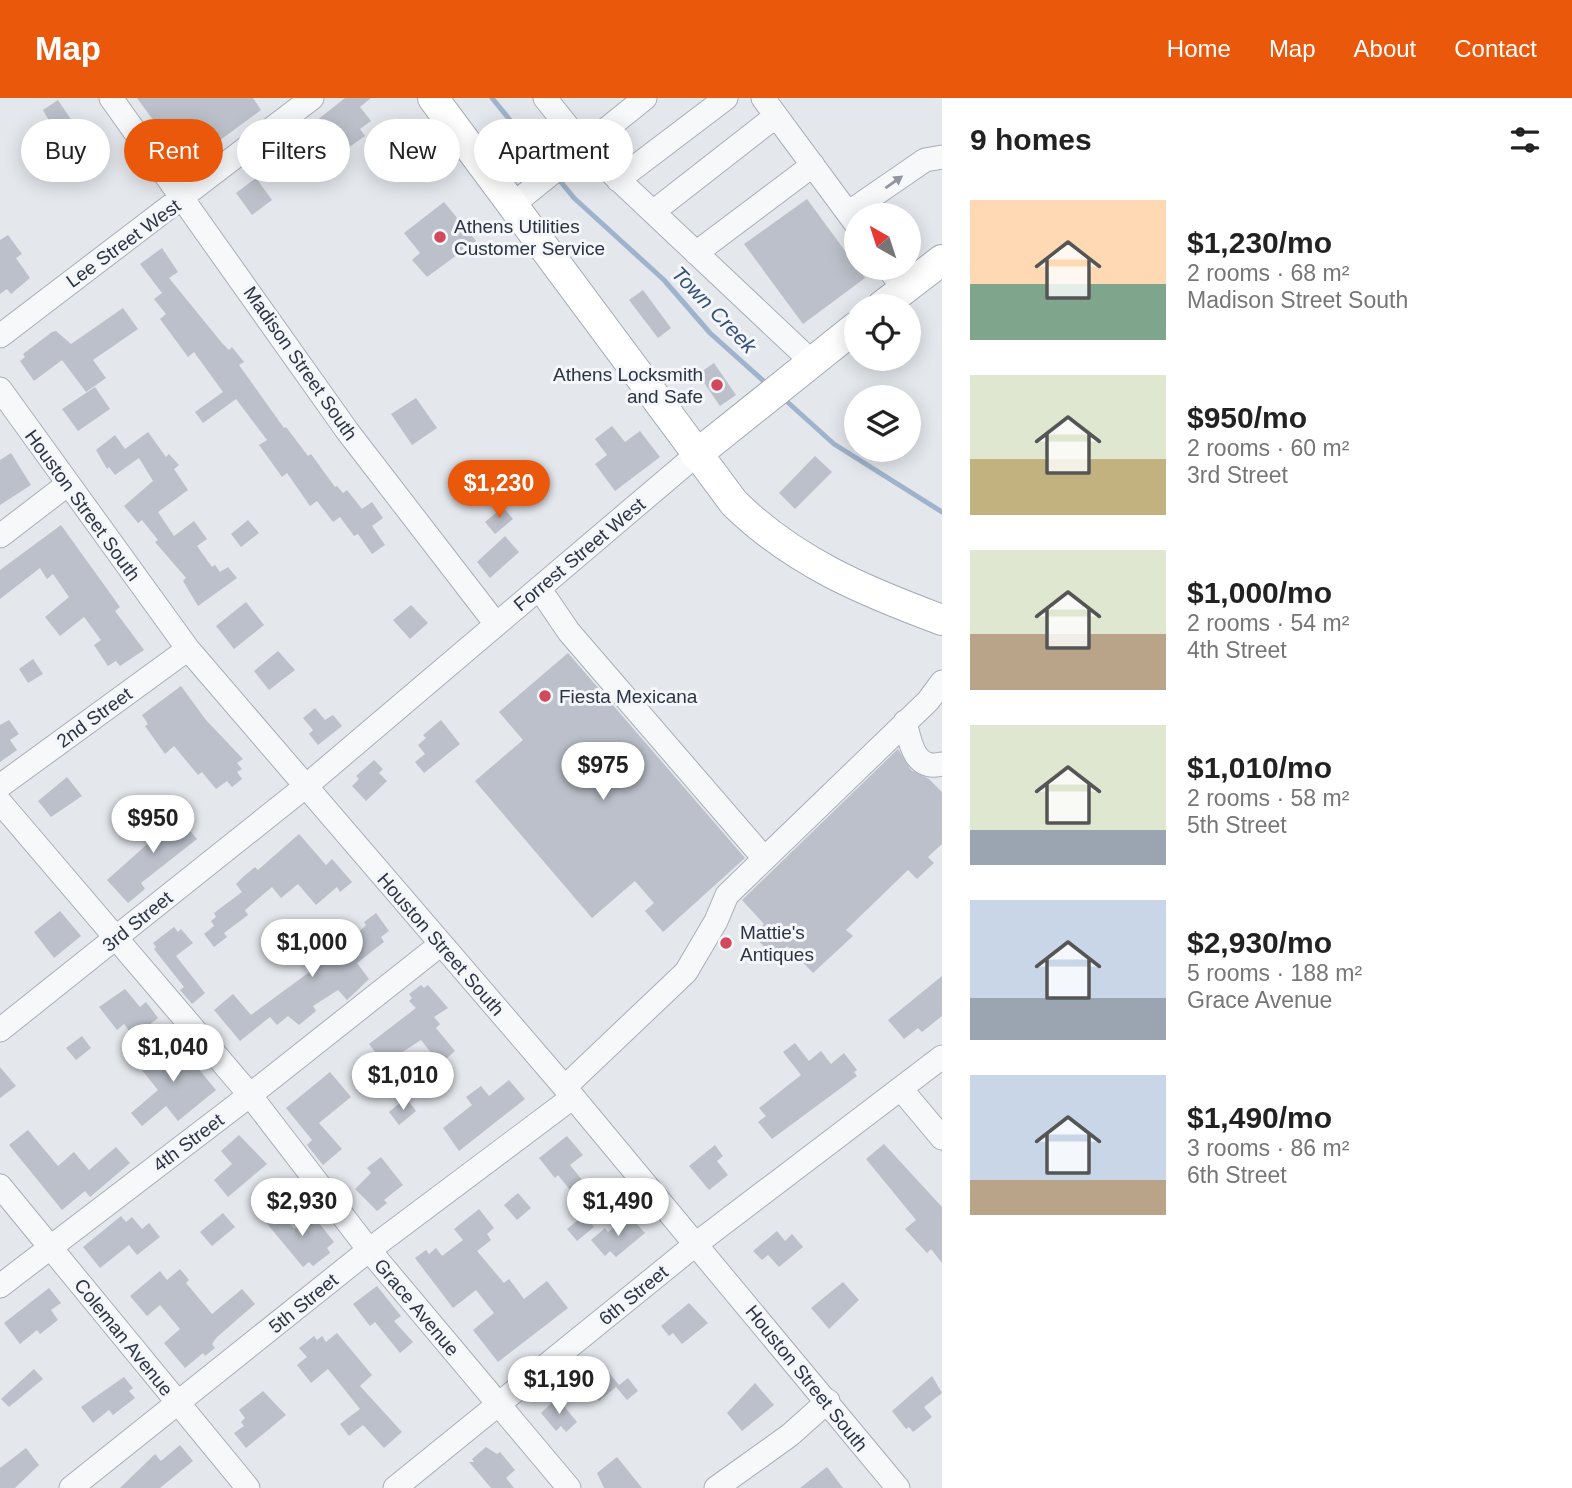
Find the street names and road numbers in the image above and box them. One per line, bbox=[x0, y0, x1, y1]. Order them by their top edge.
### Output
street label: Lee Street West bbox=[62, 195, 185, 292]
street label: Madison Street South bbox=[240, 282, 362, 444]
street label: Houston Street South bbox=[21, 426, 144, 585]
street label: Forrest Street West bbox=[510, 493, 650, 615]
street label: 2nd Street bbox=[53, 683, 137, 752]
street label: Houston Street South bbox=[373, 869, 508, 1020]
street label: 3rd Street bbox=[98, 887, 177, 956]
street label: 4th Street bbox=[149, 1109, 228, 1176]
street label: Grace Avenue bbox=[370, 1255, 463, 1360]
street label: 6th Street bbox=[595, 1261, 672, 1329]
street label: 5th Street bbox=[265, 1269, 342, 1337]
street label: Coleman Avenue bbox=[70, 1275, 177, 1400]
street label: Houston Street South bbox=[741, 1301, 872, 1456]

